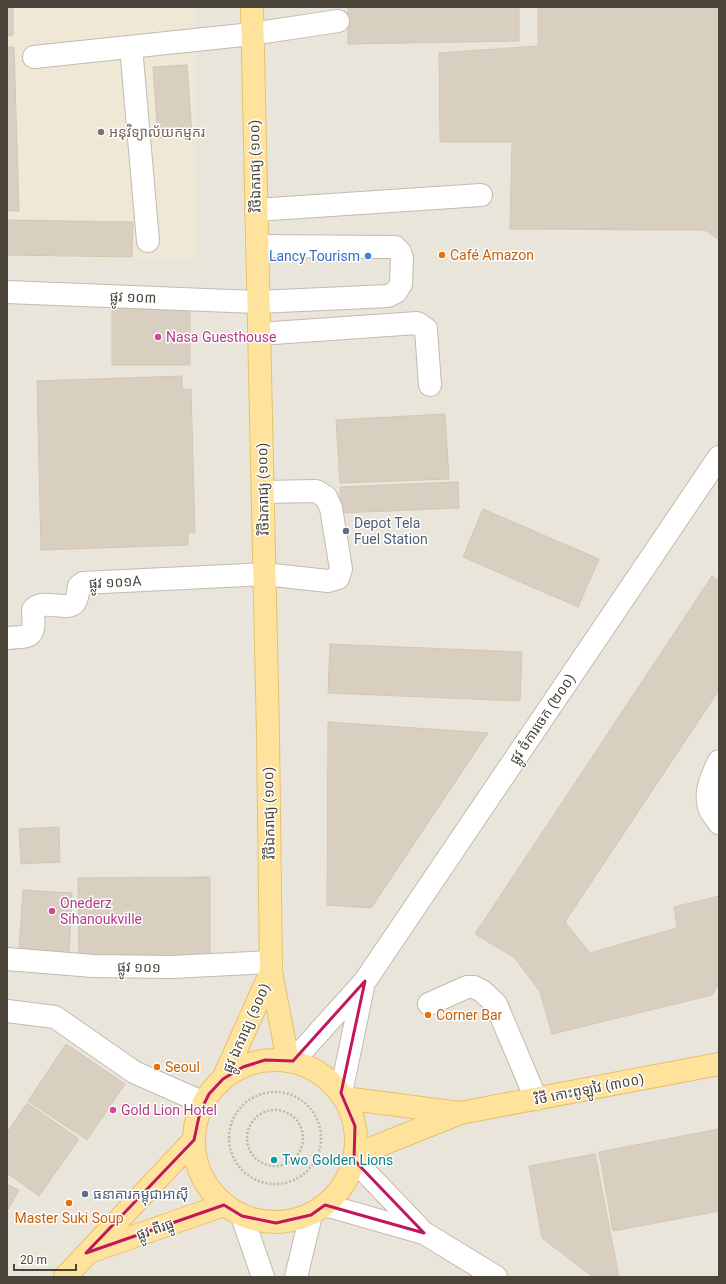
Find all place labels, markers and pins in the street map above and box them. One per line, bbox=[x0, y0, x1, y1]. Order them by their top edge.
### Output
place label: អនុវិទ្យាល័យកម្មករ bbox=[109, 123, 205, 141]
marker: អនុវិទ្យាល័យកម្មករ bbox=[96, 127, 106, 137]
place label: Café Amazon bbox=[450, 247, 534, 263]
place label: Lancy Tourism bbox=[269, 248, 360, 264]
marker: Café Amazon bbox=[437, 250, 447, 260]
marker: Lancy Tourism bbox=[363, 251, 373, 261]
place label: Nasa Guesthouse bbox=[166, 329, 276, 345]
marker: Nasa Guesthouse bbox=[153, 332, 163, 342]
place label: Depot Tela Fuel Station bbox=[354, 515, 428, 547]
marker: Depot Tela Fuel Station bbox=[341, 526, 351, 536]
place label: Onederz Sihanoukville bbox=[60, 895, 142, 927]
marker: Onederz Sihanoukville bbox=[47, 906, 57, 916]
place label: Corner Bar bbox=[436, 1007, 503, 1023]
marker: Corner Bar bbox=[423, 1010, 433, 1020]
place label: Seoul bbox=[165, 1059, 200, 1075]
marker: Seoul bbox=[152, 1062, 162, 1072]
place label: Gold Lion Hotel bbox=[121, 1102, 217, 1118]
marker: Gold Lion Hotel bbox=[108, 1105, 118, 1115]
place label: Two Golden Lions bbox=[282, 1152, 393, 1168]
marker: Two Golden Lions bbox=[269, 1155, 279, 1165]
place label: ធនាគារកម្ពុជាអាសុី bbox=[93, 1186, 189, 1206]
marker: ធនាគារកម្ពុជាអាសុី bbox=[80, 1189, 90, 1199]
marker: Master Suki Soup bbox=[64, 1198, 74, 1208]
place label: Master Suki Soup bbox=[14, 1210, 124, 1226]

